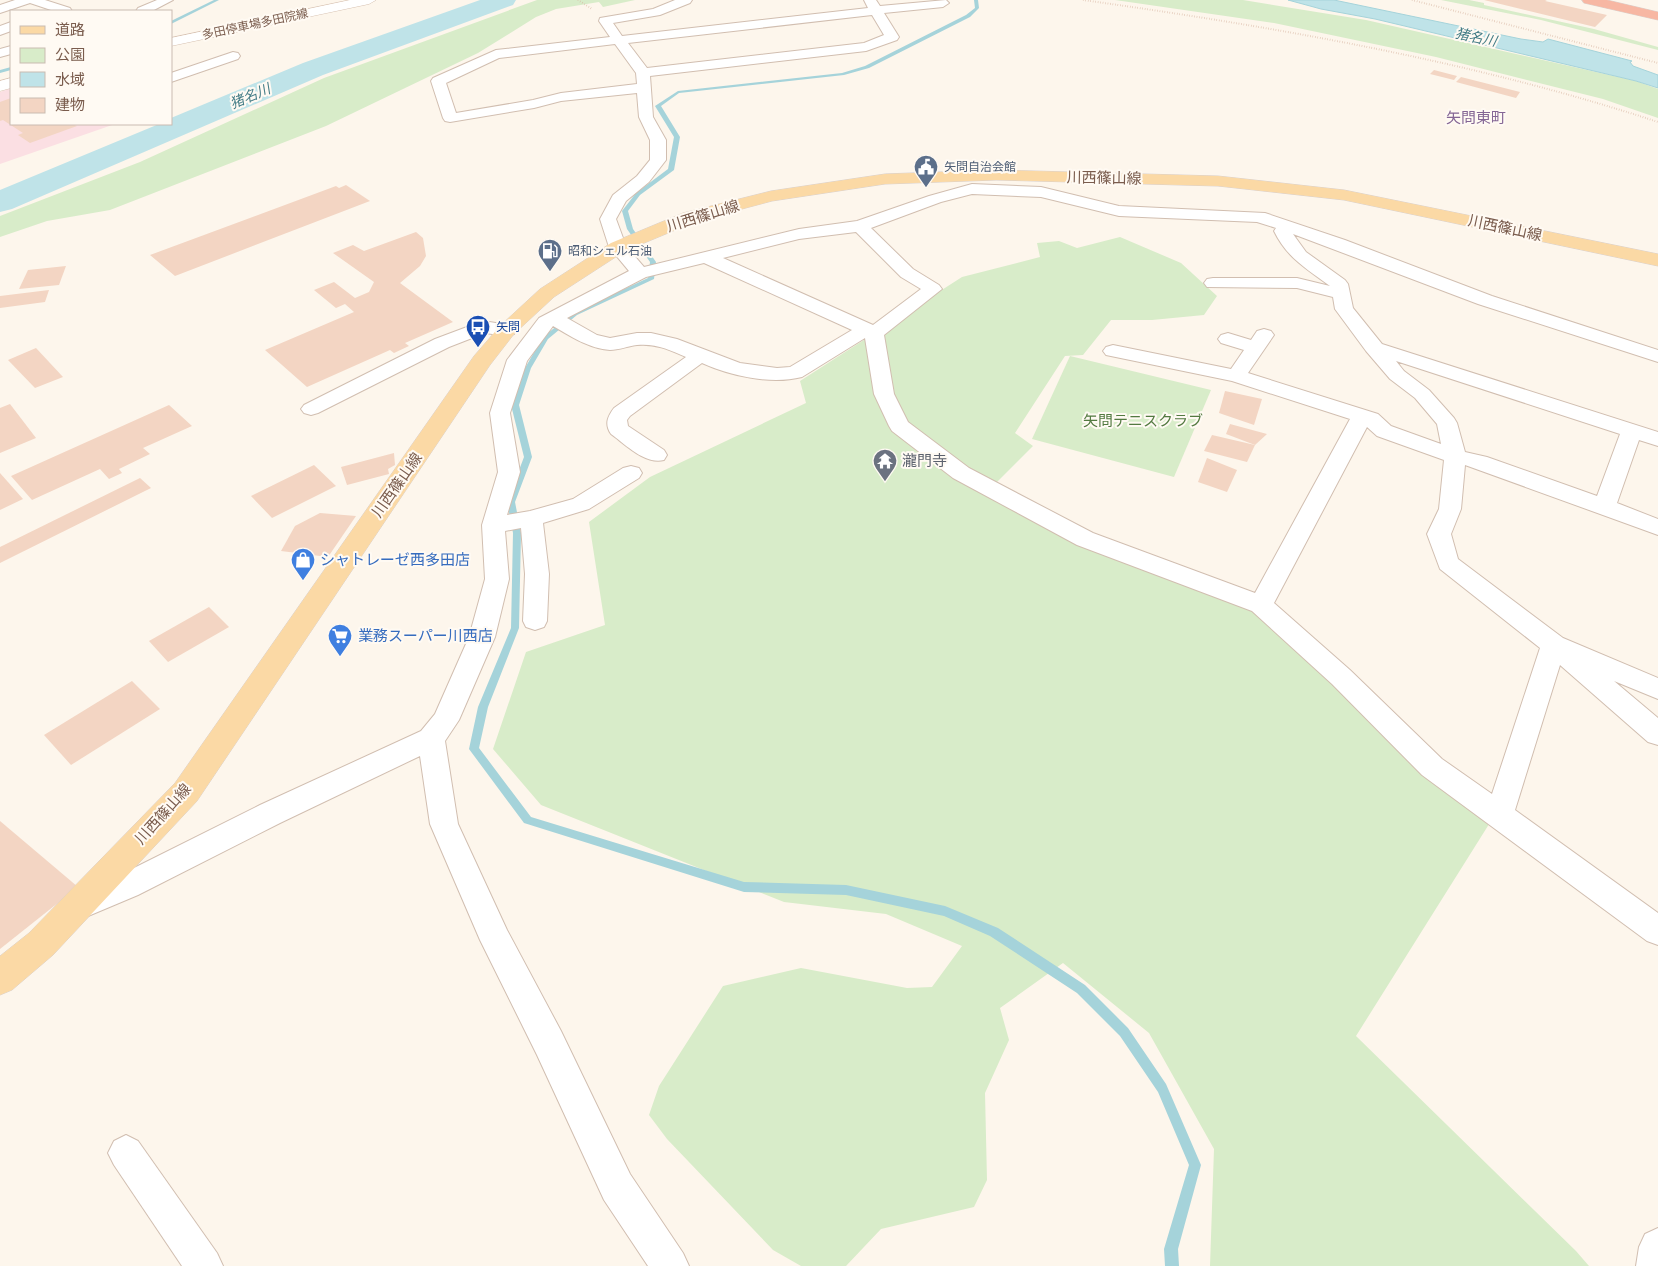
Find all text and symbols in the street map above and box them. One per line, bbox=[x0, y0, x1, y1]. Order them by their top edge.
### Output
street label: 多田停車場多田院線 bbox=[201, 6, 309, 43]
legend bbox=[10, 10, 172, 125]
text: 道路 bbox=[55, 21, 85, 39]
water label: 猪名川 bbox=[1454, 25, 1500, 51]
text: 公園 bbox=[55, 46, 85, 64]
text: 水域 bbox=[55, 71, 85, 89]
water label: 猪名川 bbox=[228, 80, 275, 112]
text: 建物 bbox=[55, 96, 85, 114]
district label: 矢問東町 bbox=[1446, 109, 1506, 127]
public building icon: 矢問自治会館 bbox=[913, 154, 939, 188]
place label: 矢問自治会館 bbox=[944, 160, 1016, 175]
street label: 川西篠山線 bbox=[1066, 168, 1142, 188]
street label: 川西篠山線 bbox=[664, 196, 742, 236]
street label: 川西篠山線 bbox=[1466, 211, 1544, 245]
fuel station icon: 昭和シェル石油 bbox=[537, 238, 563, 272]
place label: 昭和シェル石油 bbox=[568, 244, 652, 259]
bus stop icon: 矢問 bbox=[465, 314, 491, 348]
place label: 矢問 bbox=[496, 320, 520, 335]
park label: 矢問テニスクラブ bbox=[1083, 412, 1203, 430]
temple icon: 瀧門寺 bbox=[872, 448, 898, 482]
street label: 川西篠山線 bbox=[368, 449, 426, 521]
place label: 瀧門寺 bbox=[902, 452, 947, 470]
shop icon: シャトレーゼ西多田店 bbox=[290, 547, 316, 581]
place label: シャトレーゼ西多田店 bbox=[320, 551, 470, 569]
supermarket icon: 業務スーパー川西店 bbox=[327, 623, 353, 657]
place label: 業務スーパー川西店 bbox=[358, 627, 493, 645]
street label: 川西篠山線 bbox=[131, 780, 195, 848]

